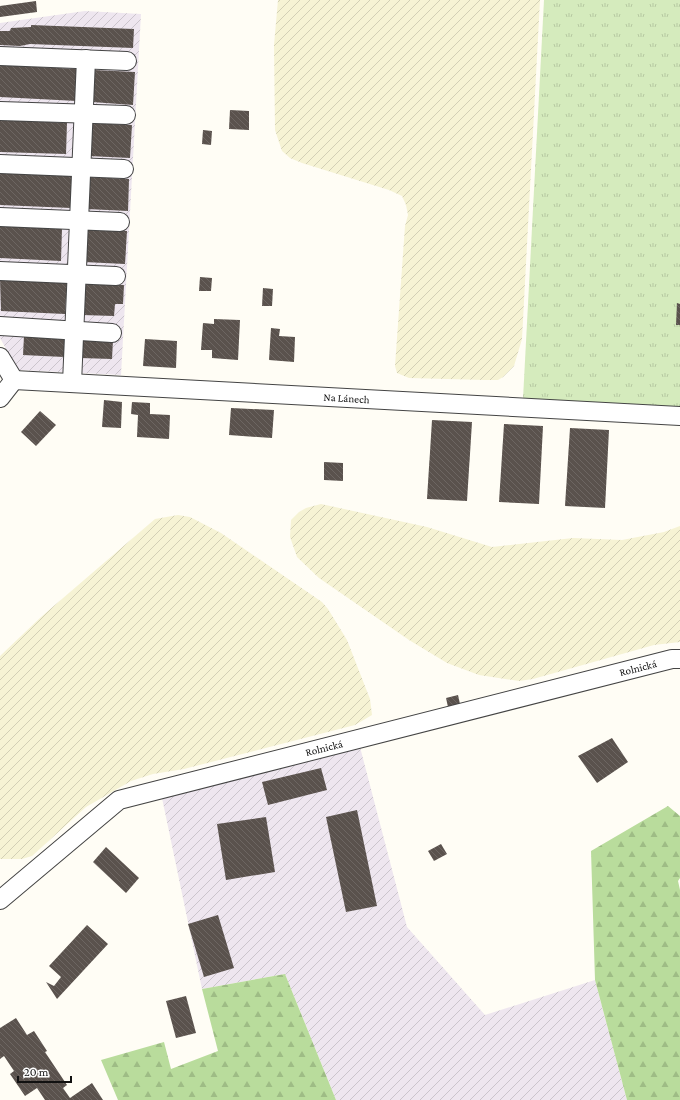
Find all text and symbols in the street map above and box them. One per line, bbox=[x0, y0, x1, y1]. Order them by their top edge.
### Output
street label: Na Lánech bbox=[323, 391, 370, 405]
street label: Rolnická bbox=[618, 657, 658, 678]
street label: Rolnická bbox=[304, 737, 344, 758]
scale bar bbox=[18, 1058, 71, 1084]
text: 20 m bbox=[24, 1065, 49, 1079]

